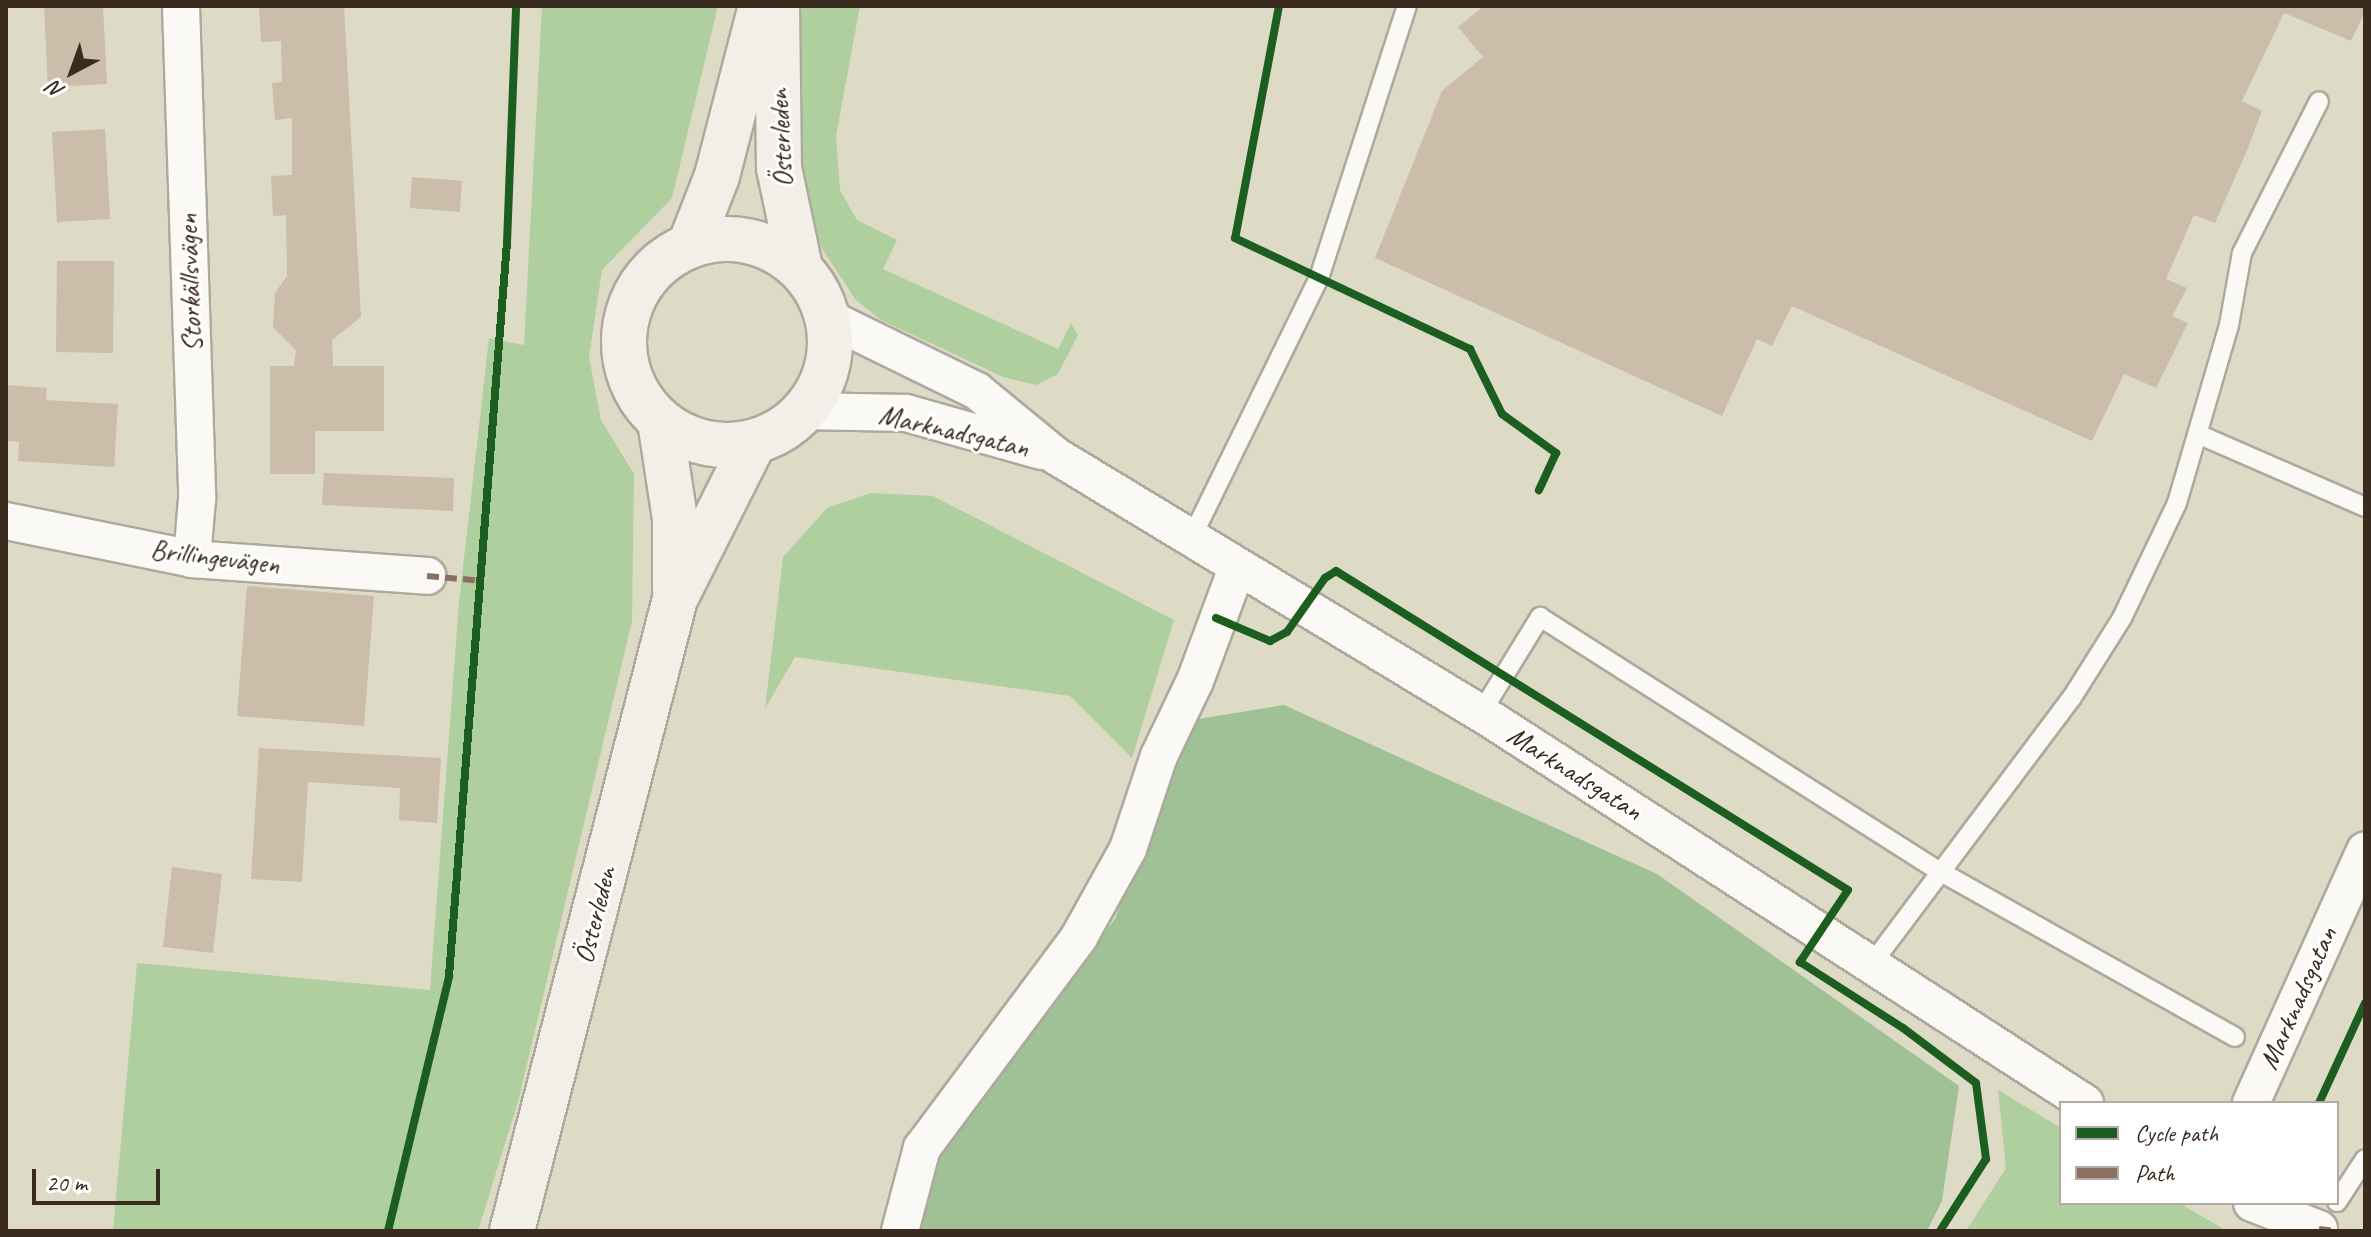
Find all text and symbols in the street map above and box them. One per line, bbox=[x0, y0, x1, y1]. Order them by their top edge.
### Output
north arrow bbox=[32, 32, 112, 112]
text: N bbox=[42, 75, 71, 105]
street label: Österleden bbox=[762, 88, 800, 188]
street label: Storkällsvägen bbox=[171, 213, 209, 353]
street label: Marknadsgatan bbox=[876, 397, 1032, 465]
street label: Brillingevägen bbox=[149, 532, 281, 582]
street label: Marknadsgatan bbox=[1501, 718, 1649, 828]
street label: Österleden bbox=[567, 863, 623, 967]
street label: Marknadsgatan bbox=[2252, 921, 2344, 1075]
legend bbox=[2059, 1101, 2339, 1205]
text: Cycle path bbox=[2135, 1118, 2218, 1148]
scale bar bbox=[36, 1153, 164, 1203]
text: Path bbox=[2135, 1158, 2175, 1188]
text: 20 m bbox=[46, 1168, 87, 1198]

